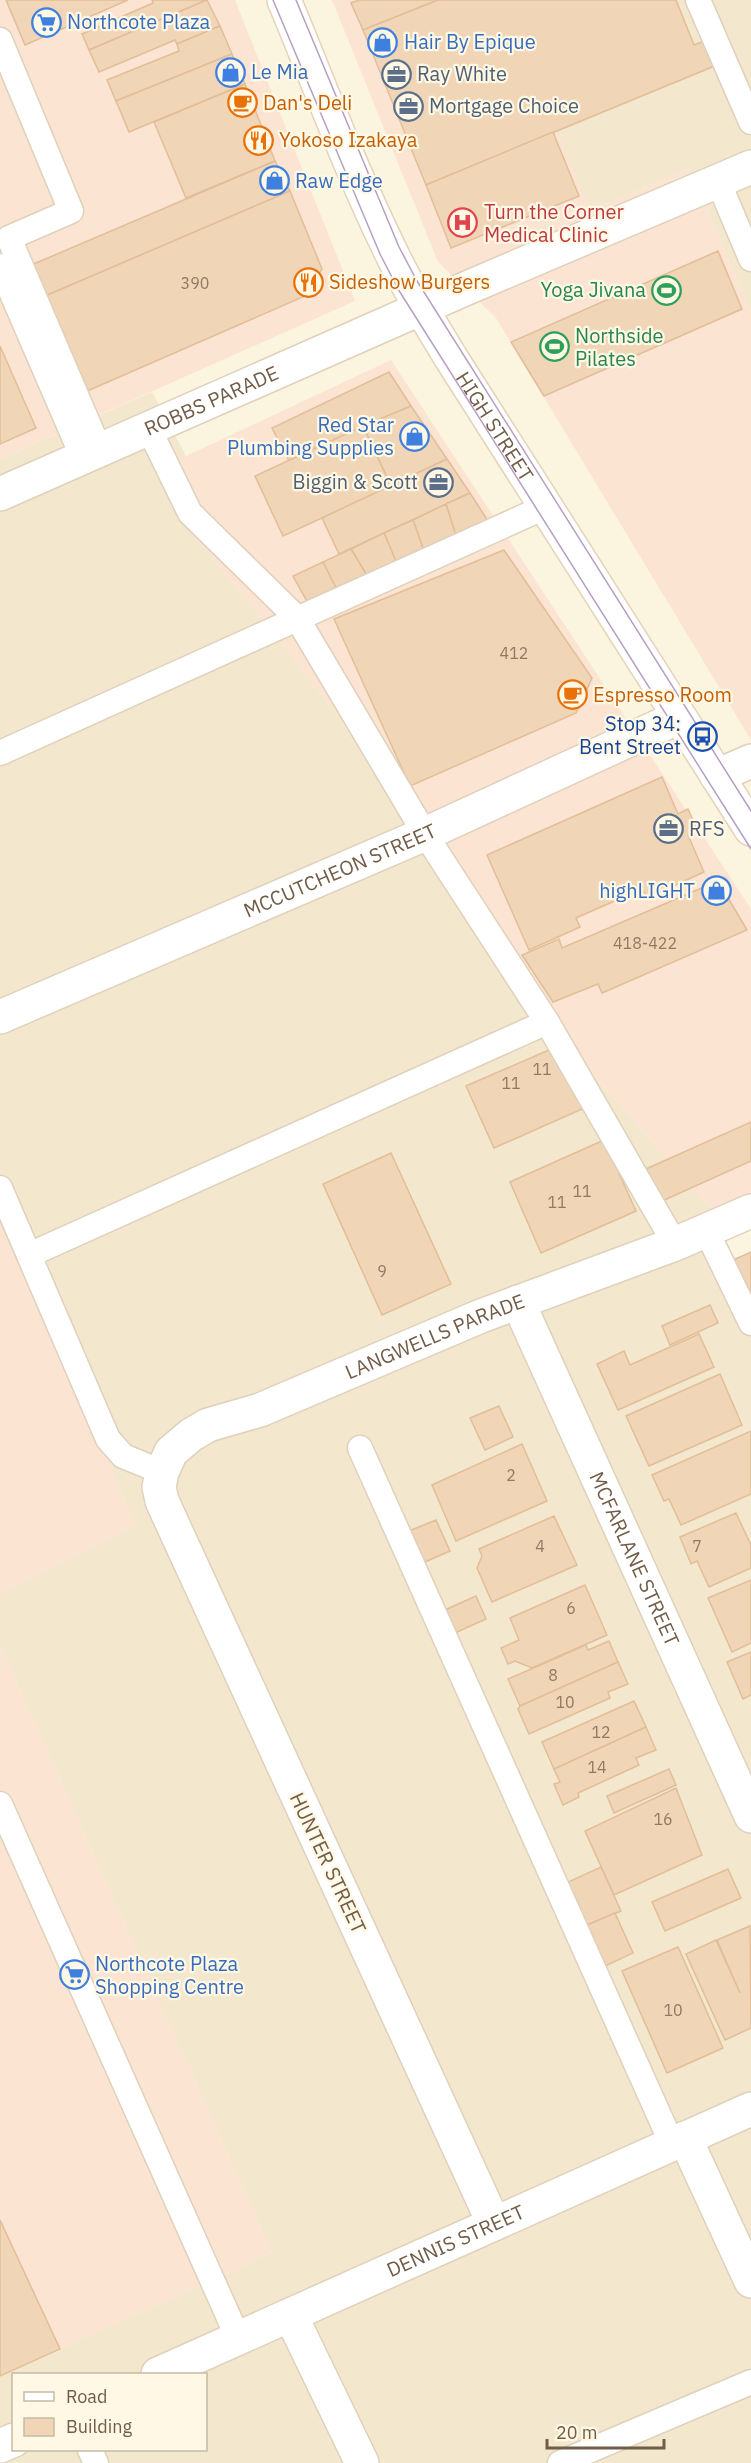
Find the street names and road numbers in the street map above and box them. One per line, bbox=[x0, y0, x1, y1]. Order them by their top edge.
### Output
street label: ROBBS PARADE bbox=[140, 359, 283, 442]
street label: HIGH STREET bbox=[450, 366, 540, 486]
street label: MCCUTCHEON STREET bbox=[239, 817, 440, 924]
street label: LANGWELLS PARADE bbox=[341, 1287, 528, 1385]
street label: MCFARLANE STREET bbox=[584, 1467, 686, 1650]
street label: HUNTER STREET bbox=[284, 1788, 373, 1938]
street label: DENNIS STREET bbox=[382, 2198, 529, 2283]

